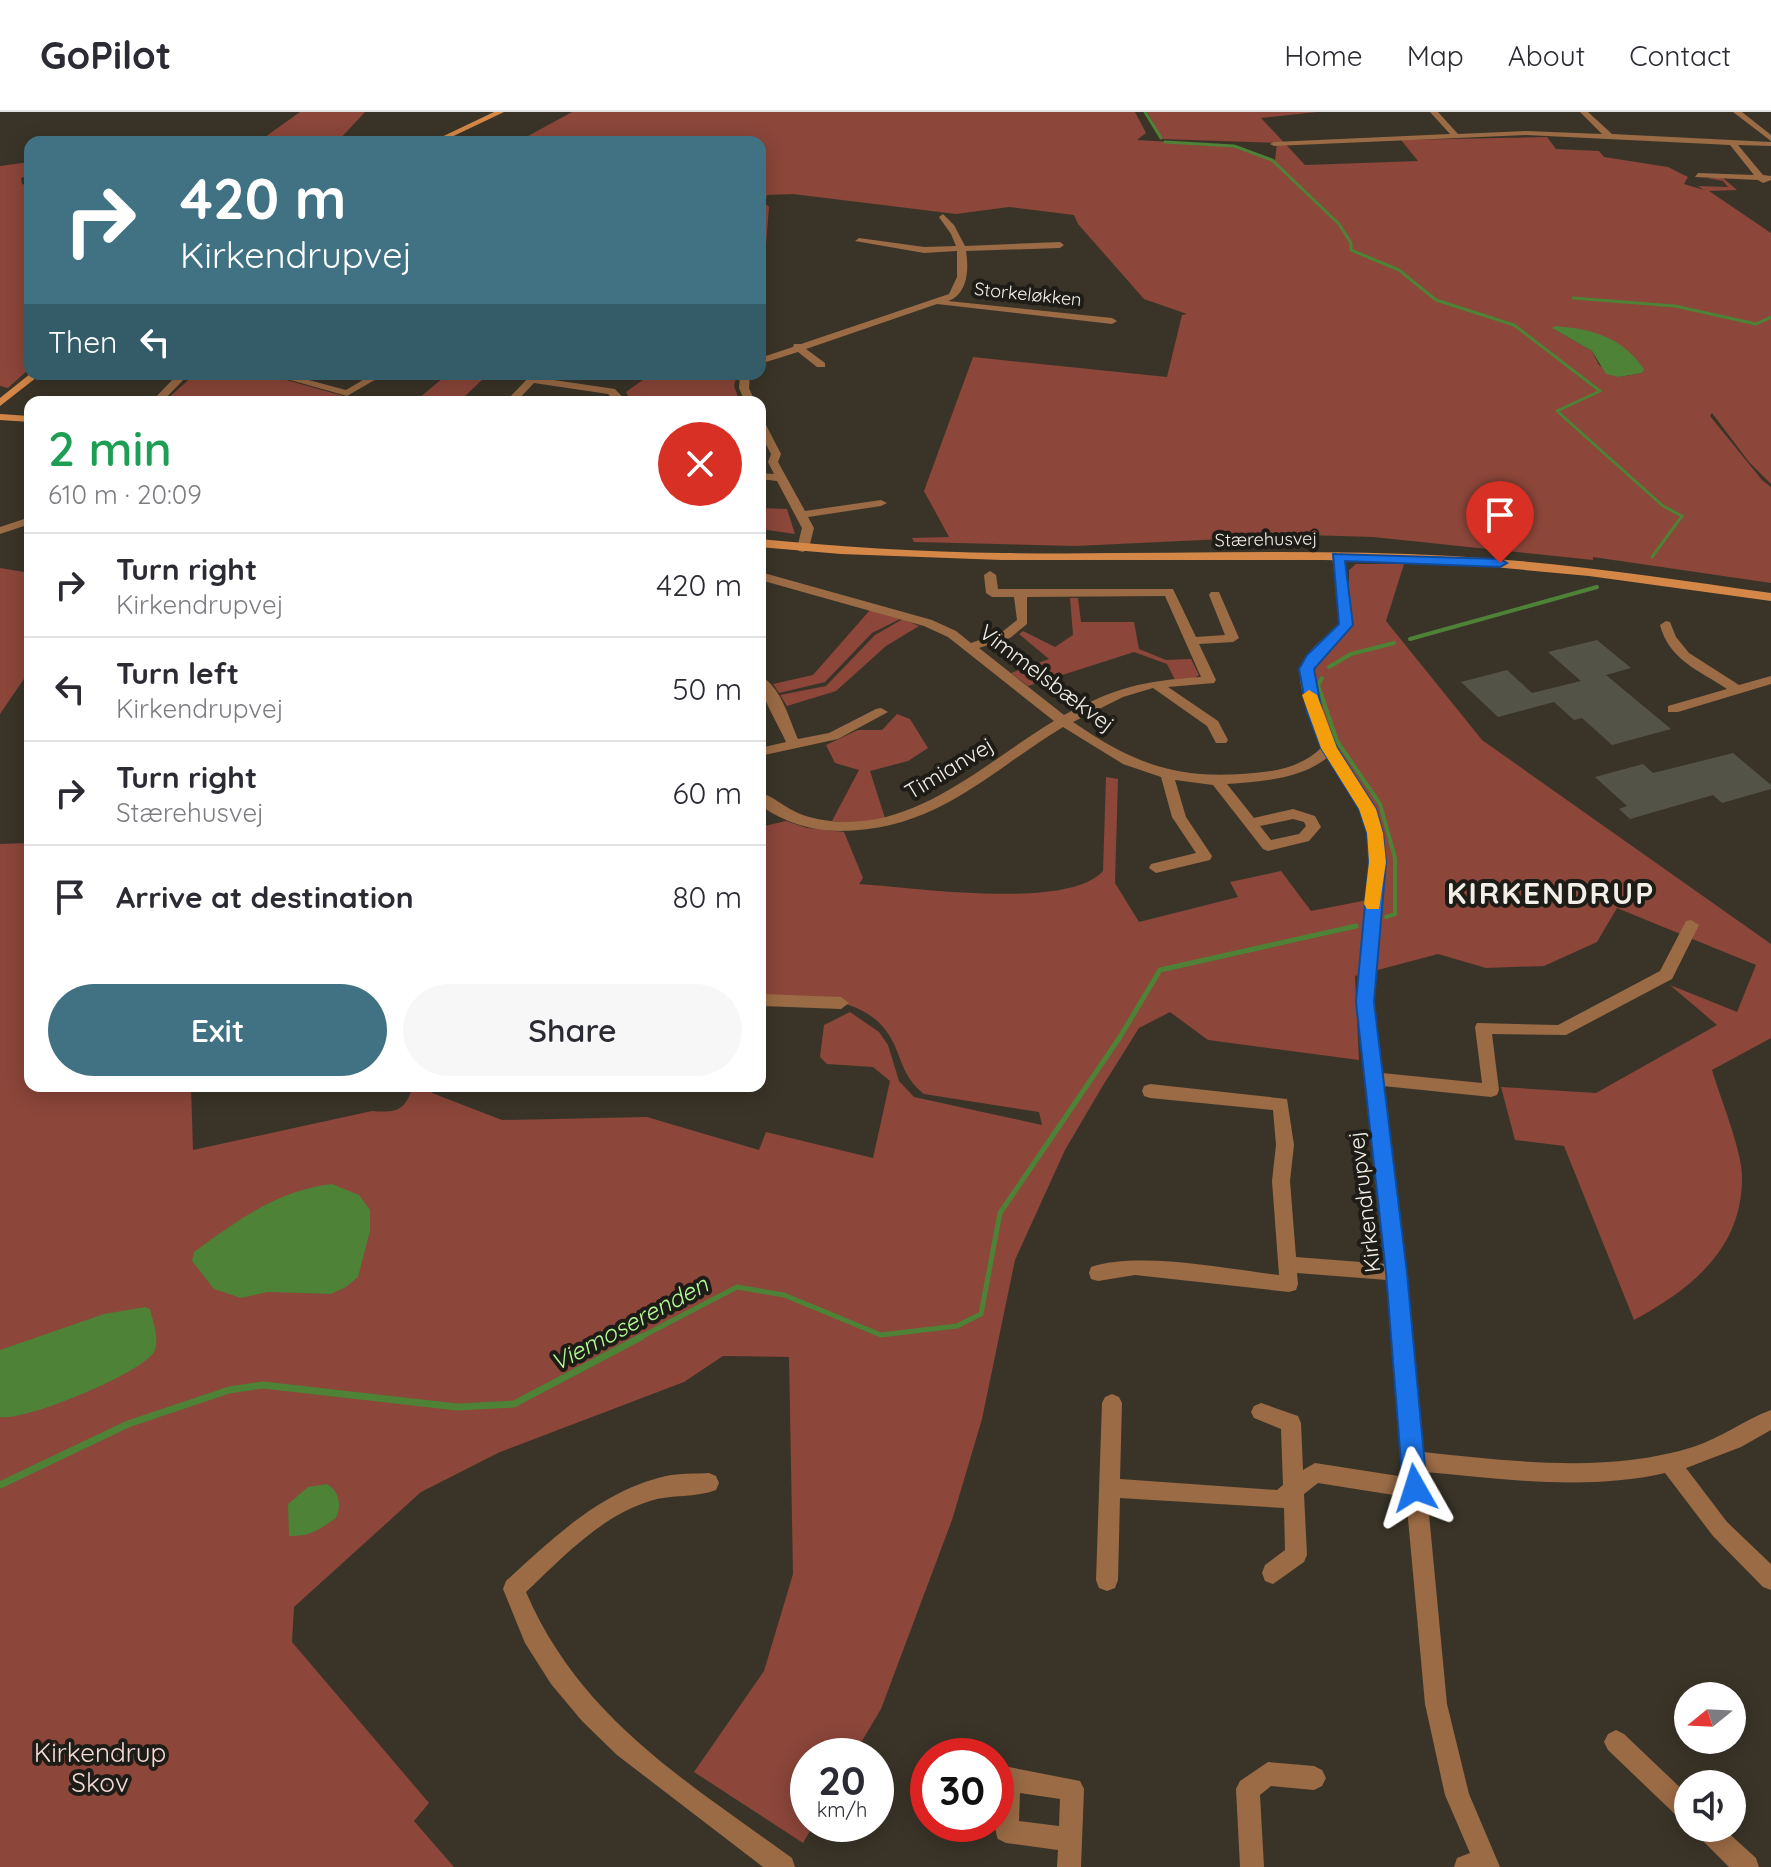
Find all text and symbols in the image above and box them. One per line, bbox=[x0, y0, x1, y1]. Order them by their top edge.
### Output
text: GoPilot bbox=[40, 31, 171, 79]
text: Home bbox=[1284, 38, 1363, 73]
text: Map bbox=[1407, 38, 1464, 73]
text: About bbox=[1508, 38, 1585, 73]
text: Contact bbox=[1629, 38, 1731, 73]
text: 420 m bbox=[180, 163, 347, 233]
icon: right bbox=[48, 168, 152, 272]
text: Kirkendrupvej bbox=[180, 232, 412, 277]
street label: Storkeløkken bbox=[973, 277, 1083, 311]
icon: left bbox=[133, 320, 177, 364]
text: Then bbox=[48, 323, 117, 361]
text: 2 min bbox=[48, 418, 172, 478]
button: close bbox=[658, 422, 742, 506]
text: 610 m · 20:09 bbox=[48, 478, 202, 511]
pin bbox=[1466, 481, 1534, 563]
icon: arrive bbox=[1478, 493, 1522, 537]
street label: Stærehusvej bbox=[1215, 527, 1317, 551]
text: Turn right bbox=[116, 550, 257, 588]
icon: right bbox=[48, 563, 92, 607]
text: 420 m bbox=[656, 566, 742, 604]
text: Kirkendrupvej bbox=[116, 588, 284, 621]
street label: Vimmelsbækvej bbox=[974, 618, 1120, 738]
text: Turn left bbox=[116, 654, 239, 692]
icon: left bbox=[48, 667, 92, 711]
text: 50 m bbox=[672, 670, 742, 708]
text: Kirkendrupvej bbox=[116, 692, 284, 725]
street label: Timianvej bbox=[900, 731, 998, 805]
text: Turn right bbox=[116, 758, 257, 796]
icon: right bbox=[48, 771, 92, 815]
text: 60 m bbox=[672, 774, 742, 812]
text: Stærehusvej bbox=[116, 796, 264, 829]
district label: KIRKENDRUP bbox=[1447, 874, 1655, 912]
icon: arrive bbox=[48, 875, 92, 919]
text: Arrive at destination bbox=[116, 878, 414, 916]
text: 80 m bbox=[672, 878, 742, 916]
button: Exit bbox=[48, 984, 387, 1076]
button: Share bbox=[403, 984, 742, 1076]
street label: Kirkendrupvej bbox=[1341, 1130, 1387, 1274]
water label: Viemoserenden bbox=[545, 1268, 714, 1377]
position arrow bbox=[1373, 1446, 1457, 1530]
north arrow bbox=[1674, 1682, 1746, 1754]
map controls bbox=[1674, 1682, 1746, 1842]
park label: Kirkendrup Skov bbox=[34, 1736, 166, 1799]
speed limit sign: 30 bbox=[910, 1738, 1014, 1842]
text: 20 bbox=[818, 1755, 866, 1805]
button: sound bbox=[1674, 1770, 1746, 1842]
text: km/h bbox=[817, 1797, 867, 1822]

